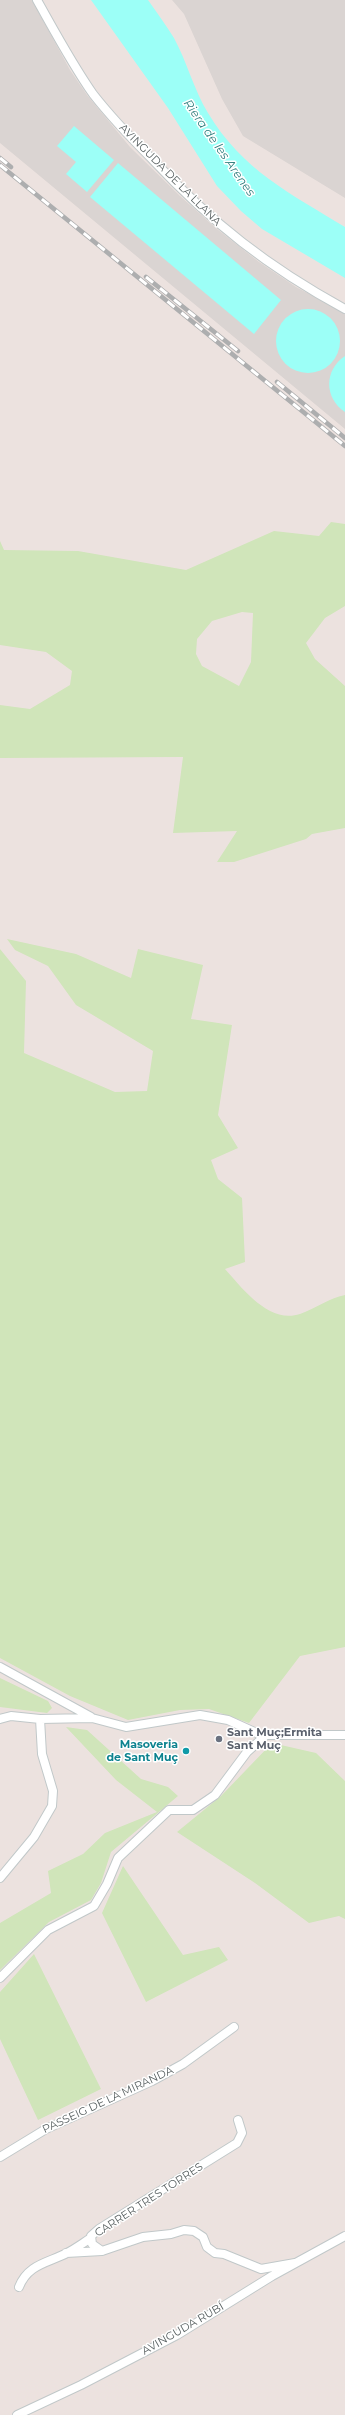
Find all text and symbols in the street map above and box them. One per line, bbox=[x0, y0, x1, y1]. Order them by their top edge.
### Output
water label: Riera de les Arenes bbox=[180, 97, 258, 199]
street label: AVINGUDA DE LA LLANA bbox=[116, 121, 224, 229]
place label: Sant Muç;Ermita Sant Muç bbox=[227, 1726, 322, 1752]
marker: Sant Muç;Ermita Sant Muç bbox=[214, 1734, 224, 1744]
place label: Masoveria de Sant Muç bbox=[106, 1738, 178, 1764]
marker: Masoveria de Sant Muç bbox=[181, 1746, 191, 1756]
street label: PASSEIG DE LA MIRANDA bbox=[40, 2064, 176, 2136]
street label: CARRER TRES TORRES bbox=[92, 2160, 206, 2240]
street label: AVINGUDA RUBÍ bbox=[140, 2300, 226, 2358]

